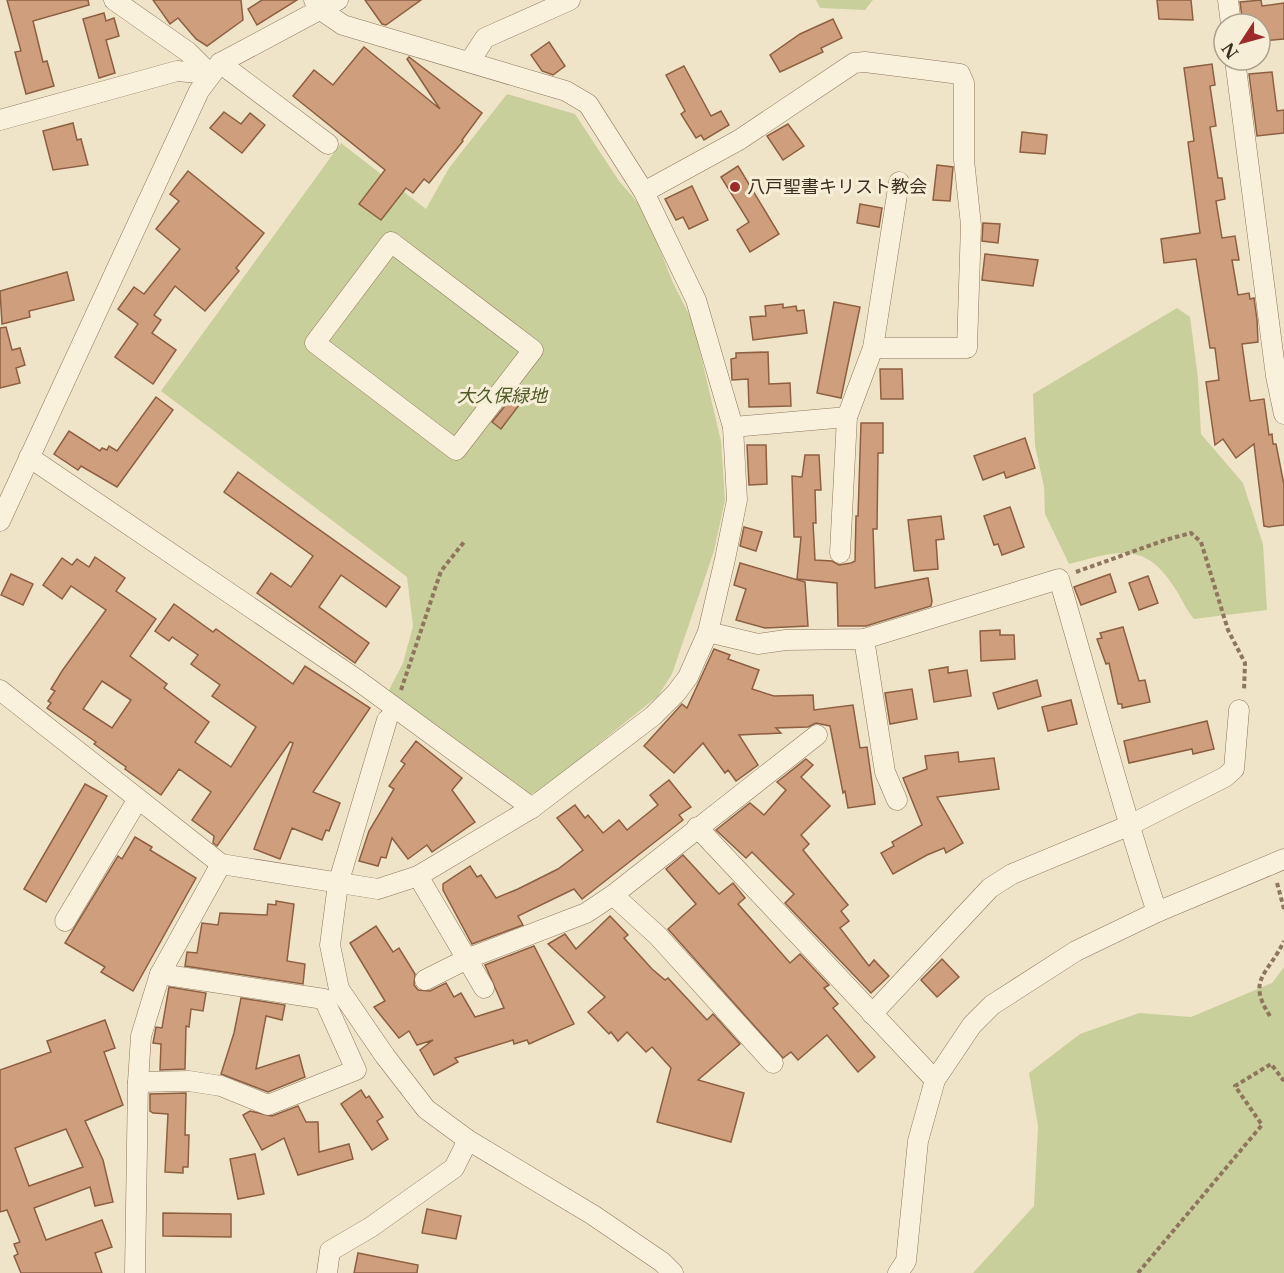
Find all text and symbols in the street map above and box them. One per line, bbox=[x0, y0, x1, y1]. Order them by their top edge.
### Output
north arrow bbox=[1212, 12, 1272, 72]
text: N bbox=[1217, 39, 1242, 63]
place label: 八戸聖書キリスト教会 bbox=[747, 176, 927, 198]
marker: 八戸聖書キリスト教会 bbox=[728, 180, 742, 194]
park label: 大久保緑地 bbox=[457, 385, 549, 407]

